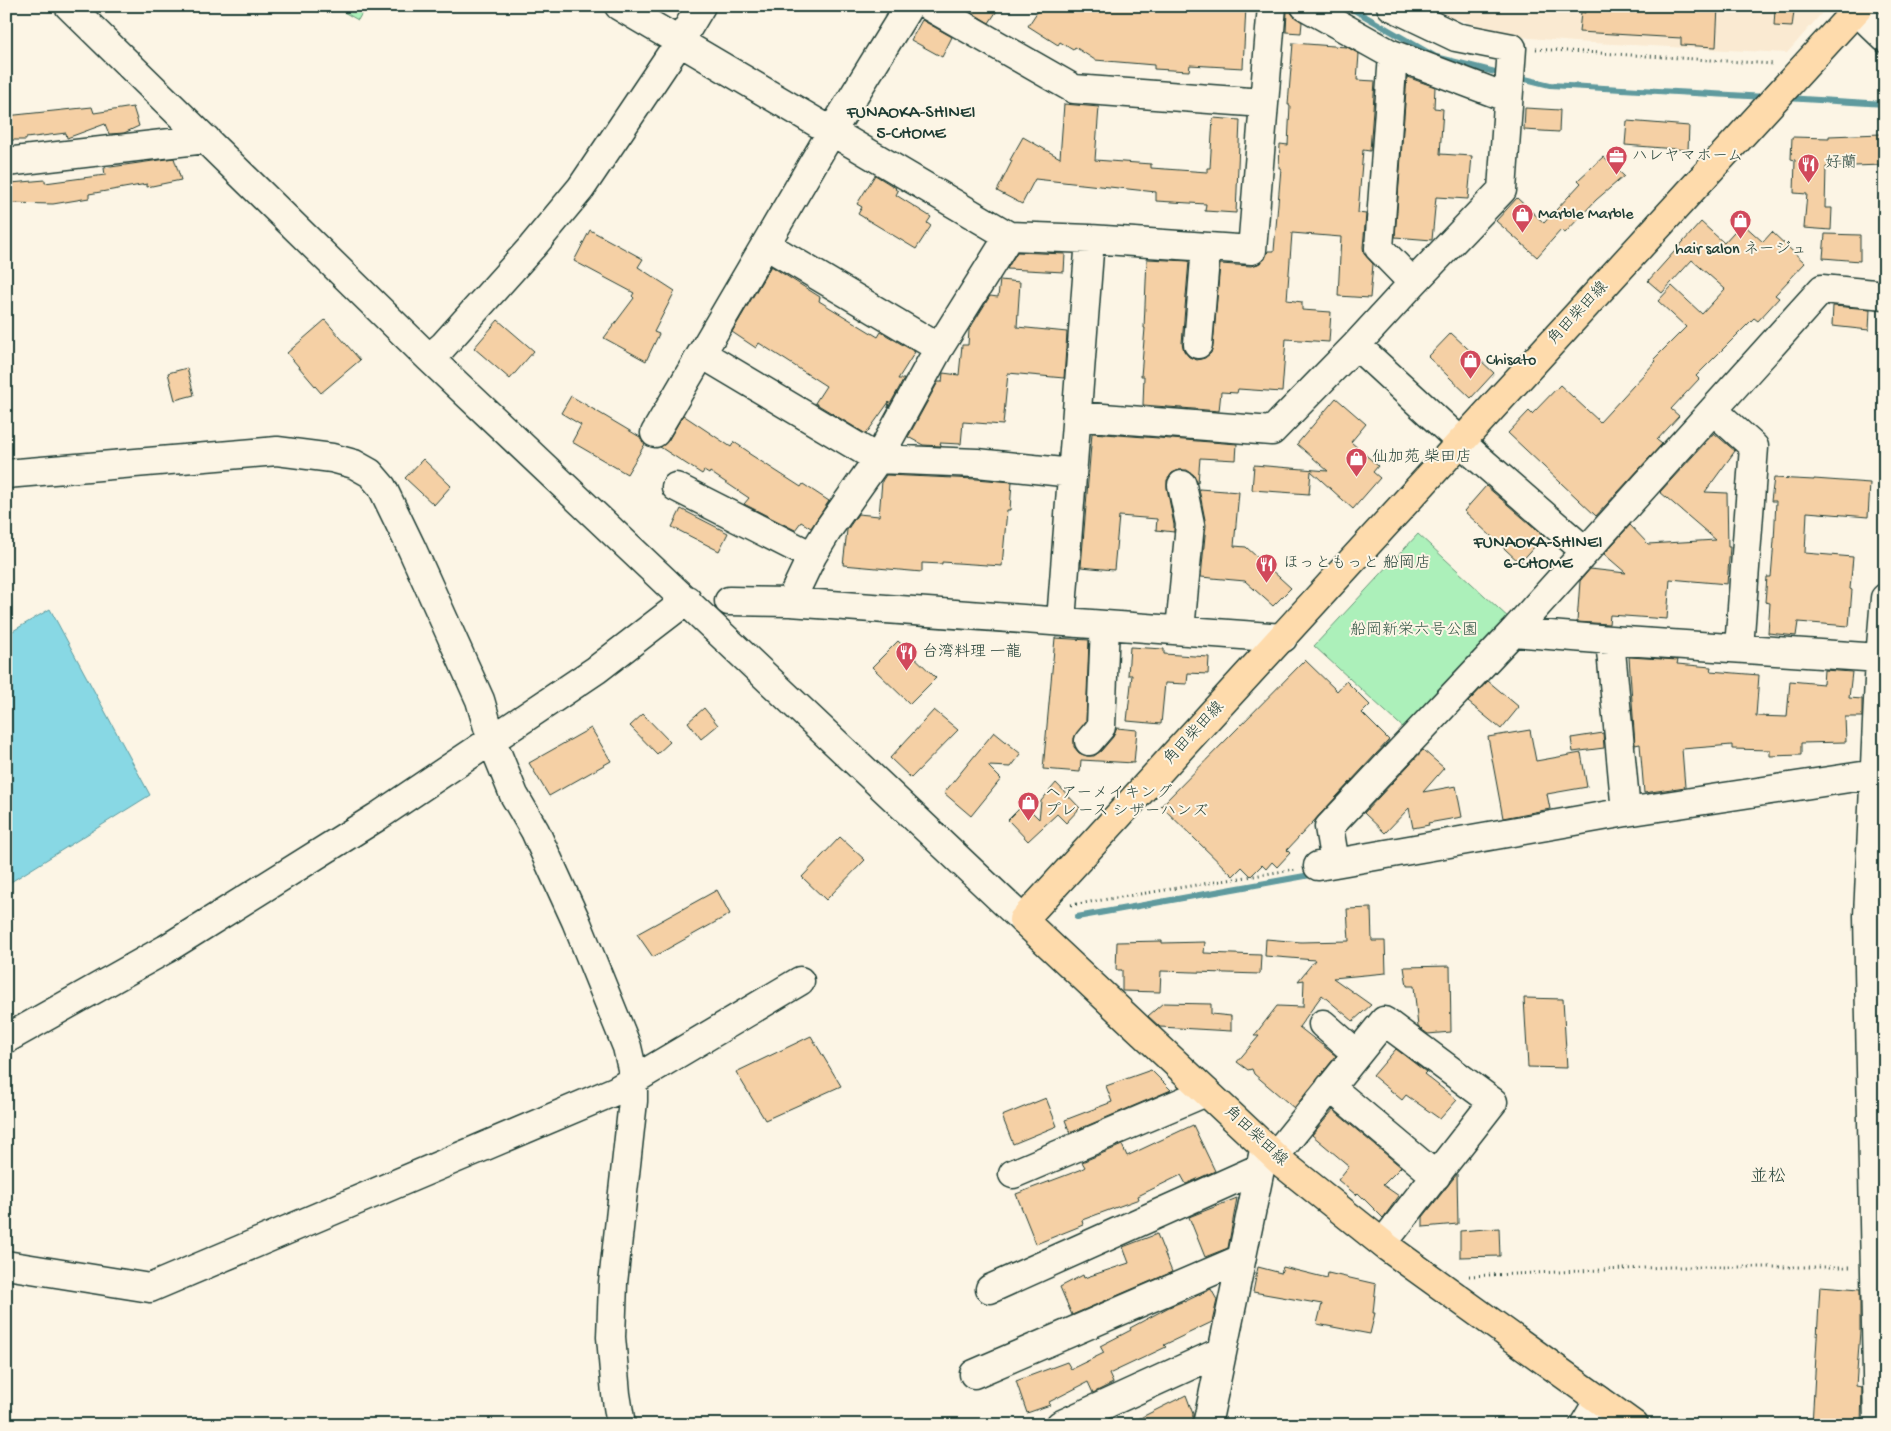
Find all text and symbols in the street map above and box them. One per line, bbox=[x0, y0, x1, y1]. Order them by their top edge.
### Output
district label: FUNAOKA-SHINEI 5-CHOME bbox=[845, 103, 976, 145]
office icon: ハレヤマホーム bbox=[1604, 145, 1628, 176]
place label: ハレヤマホーム bbox=[1632, 148, 1743, 167]
restaurant icon: 好蘭 bbox=[1797, 152, 1821, 183]
place label: 好蘭 bbox=[1825, 154, 1857, 174]
shop icon: Marble Marble bbox=[1510, 203, 1534, 234]
place label: Marble Marble bbox=[1538, 206, 1634, 225]
shop icon: hair salon ネージュ bbox=[1729, 209, 1753, 240]
place label: hair salon ネージュ bbox=[1675, 240, 1807, 260]
street label: 角田柴田線 bbox=[1543, 277, 1613, 350]
shop icon: Chisato bbox=[1458, 349, 1482, 380]
place label: Chisato bbox=[1486, 352, 1536, 371]
shop icon: 仙加苑 柴田店 bbox=[1344, 446, 1368, 477]
place label: 仙加苑 柴田店 bbox=[1372, 448, 1472, 468]
district label: FUNAOKA-SHINEI 6-CHOME bbox=[1472, 533, 1603, 575]
restaurant icon: ほっともっと 船岡店 bbox=[1255, 552, 1279, 583]
place label: ほっともっと 船岡店 bbox=[1283, 554, 1431, 574]
park label: 船岡新栄六号公園 bbox=[1350, 621, 1478, 641]
restaurant icon: 台湾料理 一龍 bbox=[894, 641, 918, 672]
place label: 台湾料理 一龍 bbox=[922, 642, 1022, 663]
street label: 角田柴田線 bbox=[1159, 697, 1229, 770]
place label: ヘアーメイキング プレース シザーハンズ bbox=[1045, 784, 1208, 822]
shop icon: ヘアーメイキング プレース シザーハンズ bbox=[1017, 791, 1041, 822]
street label: 角田柴田線 bbox=[1219, 1101, 1292, 1171]
district label: 並松 bbox=[1750, 1166, 1786, 1188]

